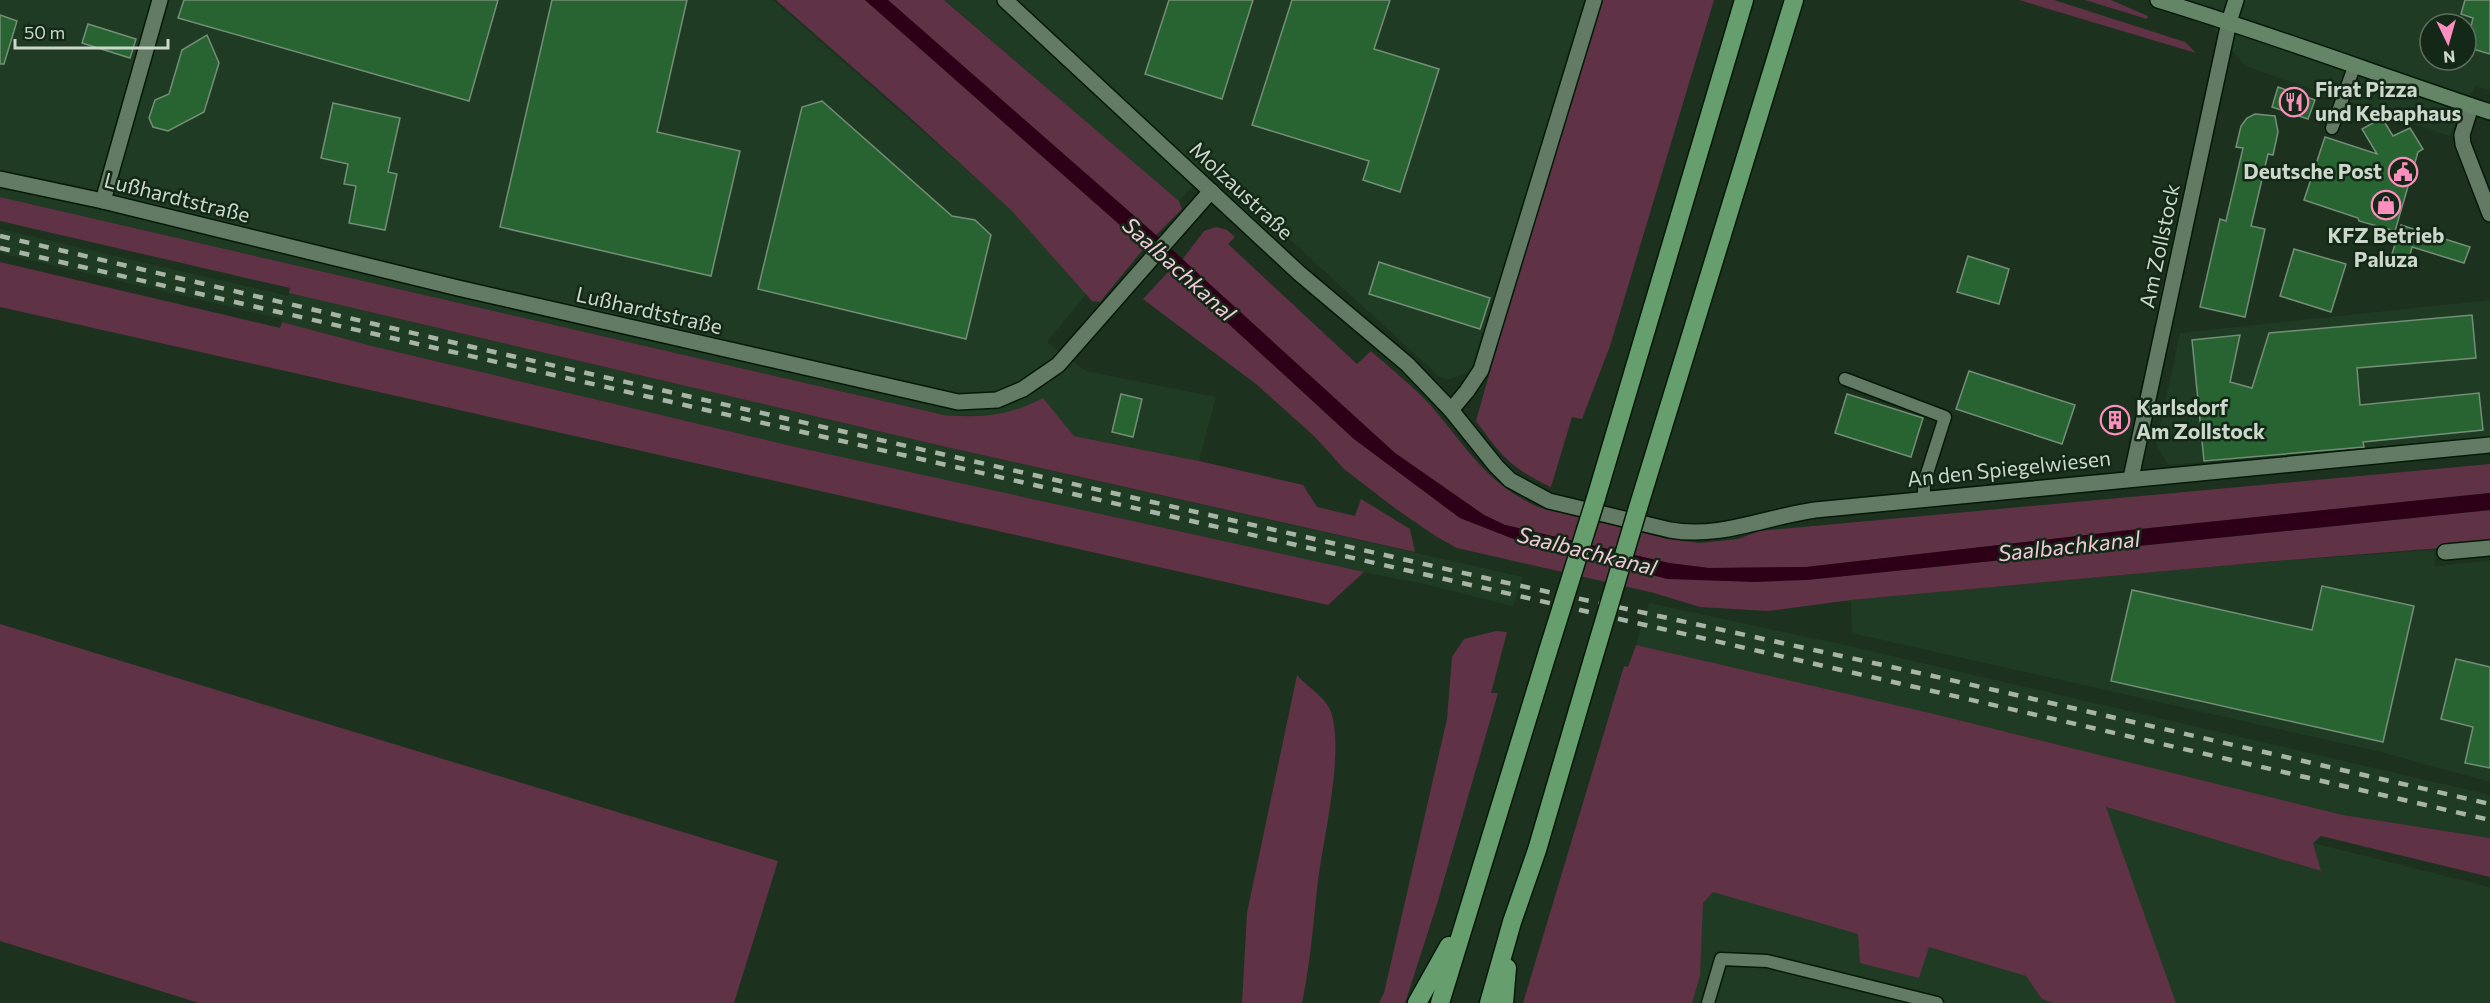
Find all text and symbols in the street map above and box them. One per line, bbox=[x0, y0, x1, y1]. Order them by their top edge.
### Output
scale bar bbox=[15, 12, 168, 50]
north arrow bbox=[2418, 12, 2478, 72]
text: 50 m bbox=[24, 21, 65, 43]
text: N bbox=[2443, 47, 2456, 67]
place label: Firat Pizza und Kebaphaus bbox=[2315, 76, 2461, 125]
restaurant icon: Firat Pizza und Kebaphaus bbox=[2278, 86, 2310, 118]
street label: Molzaustraße bbox=[1185, 136, 1299, 244]
public building icon: Deutsche Post bbox=[2387, 156, 2419, 188]
place label: Deutsche Post bbox=[2243, 158, 2382, 183]
street label: Lußhardtstraße bbox=[102, 166, 253, 227]
street label: Am Zollstock bbox=[2133, 181, 2184, 310]
shop icon: KFZ Betrieb Paluza bbox=[2370, 189, 2402, 221]
water label: Saalbachkanal bbox=[1117, 211, 1242, 327]
place label: KFZ Betrieb Paluza bbox=[2328, 222, 2444, 271]
street label: Lußhardtstraße bbox=[574, 281, 725, 339]
place label: Karlsdorf Am Zollstock bbox=[2136, 394, 2265, 443]
building icon: Karlsdorf Am Zollstock bbox=[2099, 404, 2131, 436]
street label: An den Spiegelwiesen bbox=[1906, 444, 2112, 491]
water label: Saalbachkanal bbox=[1515, 520, 1660, 581]
water label: Saalbachkanal bbox=[1997, 525, 2142, 566]

